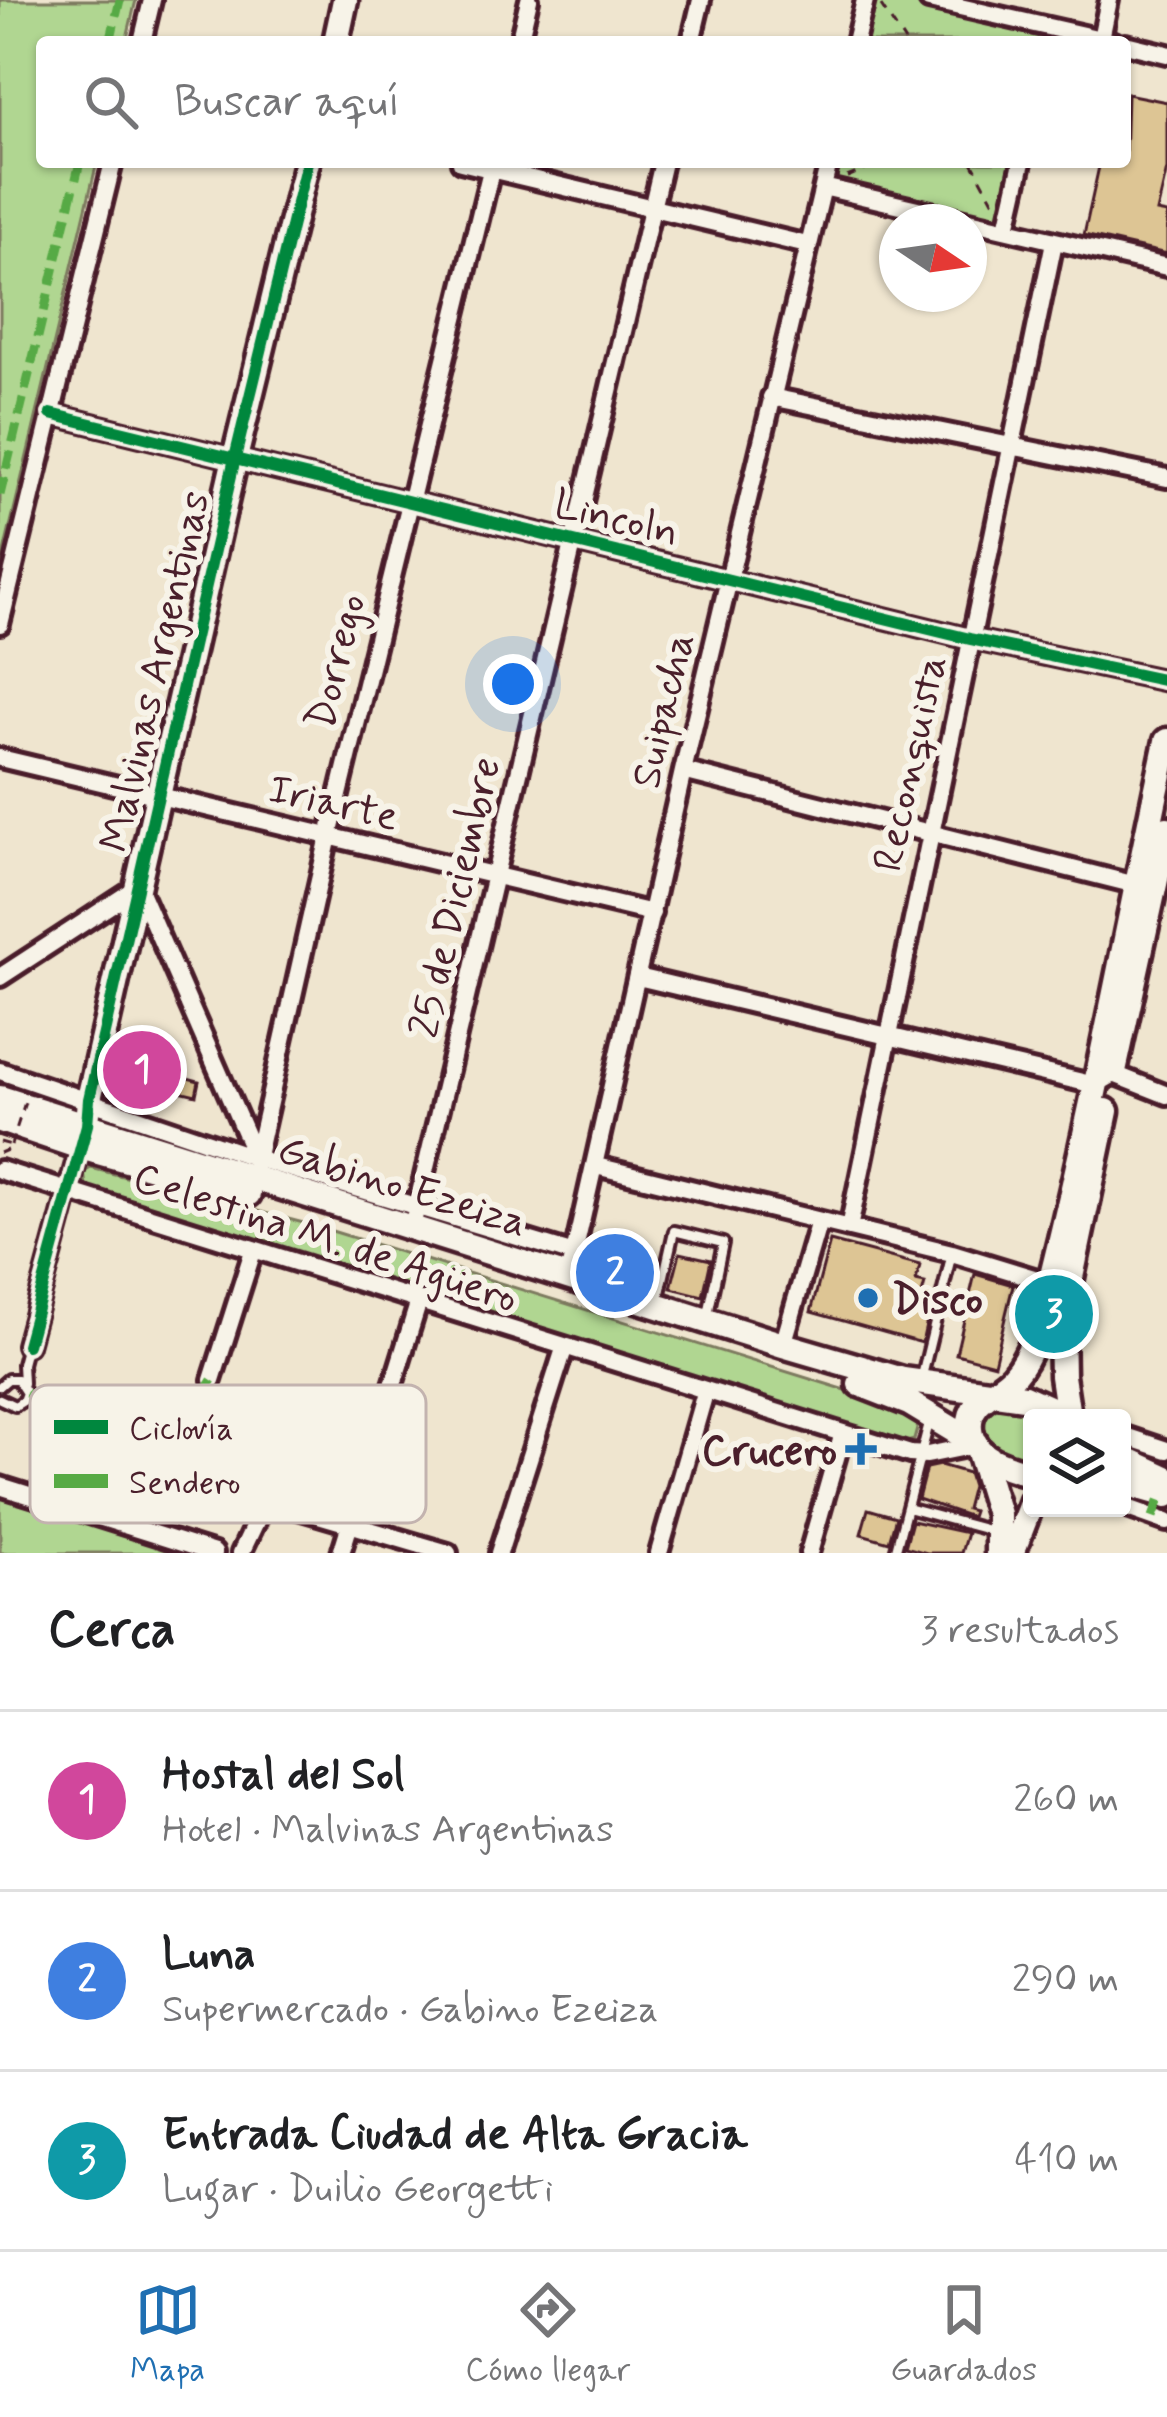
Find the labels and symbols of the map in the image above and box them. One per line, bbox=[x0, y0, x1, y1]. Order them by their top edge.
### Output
north arrow bbox=[879, 204, 987, 312]
street label: Lincoln bbox=[548, 477, 684, 561]
street label: Malvinas Argentinas bbox=[88, 486, 225, 858]
street label: Dorrego bbox=[294, 589, 381, 735]
street label: Suipacha bbox=[620, 628, 709, 794]
street label: Reconquista bbox=[862, 651, 961, 877]
your location bbox=[483, 654, 543, 714]
street label: 25 de Diciembre bbox=[397, 752, 515, 1043]
street label: Iriarte bbox=[263, 763, 403, 846]
pin: 1 bbox=[103, 1025, 181, 1115]
street label: Gabino Ezeiza bbox=[271, 1123, 533, 1251]
street label: Celestina M. de Agüero bbox=[126, 1151, 524, 1327]
pin: 2 bbox=[576, 1228, 654, 1318]
pin: 3 bbox=[1015, 1269, 1093, 1359]
place label: Disco bbox=[892, 1274, 983, 1329]
marker: Disco bbox=[855, 1285, 881, 1311]
legend bbox=[30, 1385, 426, 1523]
text: Ciclovía bbox=[129, 1408, 234, 1452]
place label: Crucero bbox=[702, 1425, 837, 1480]
marker: Crucero bbox=[848, 1436, 874, 1462]
text: Sendero bbox=[129, 1462, 241, 1506]

